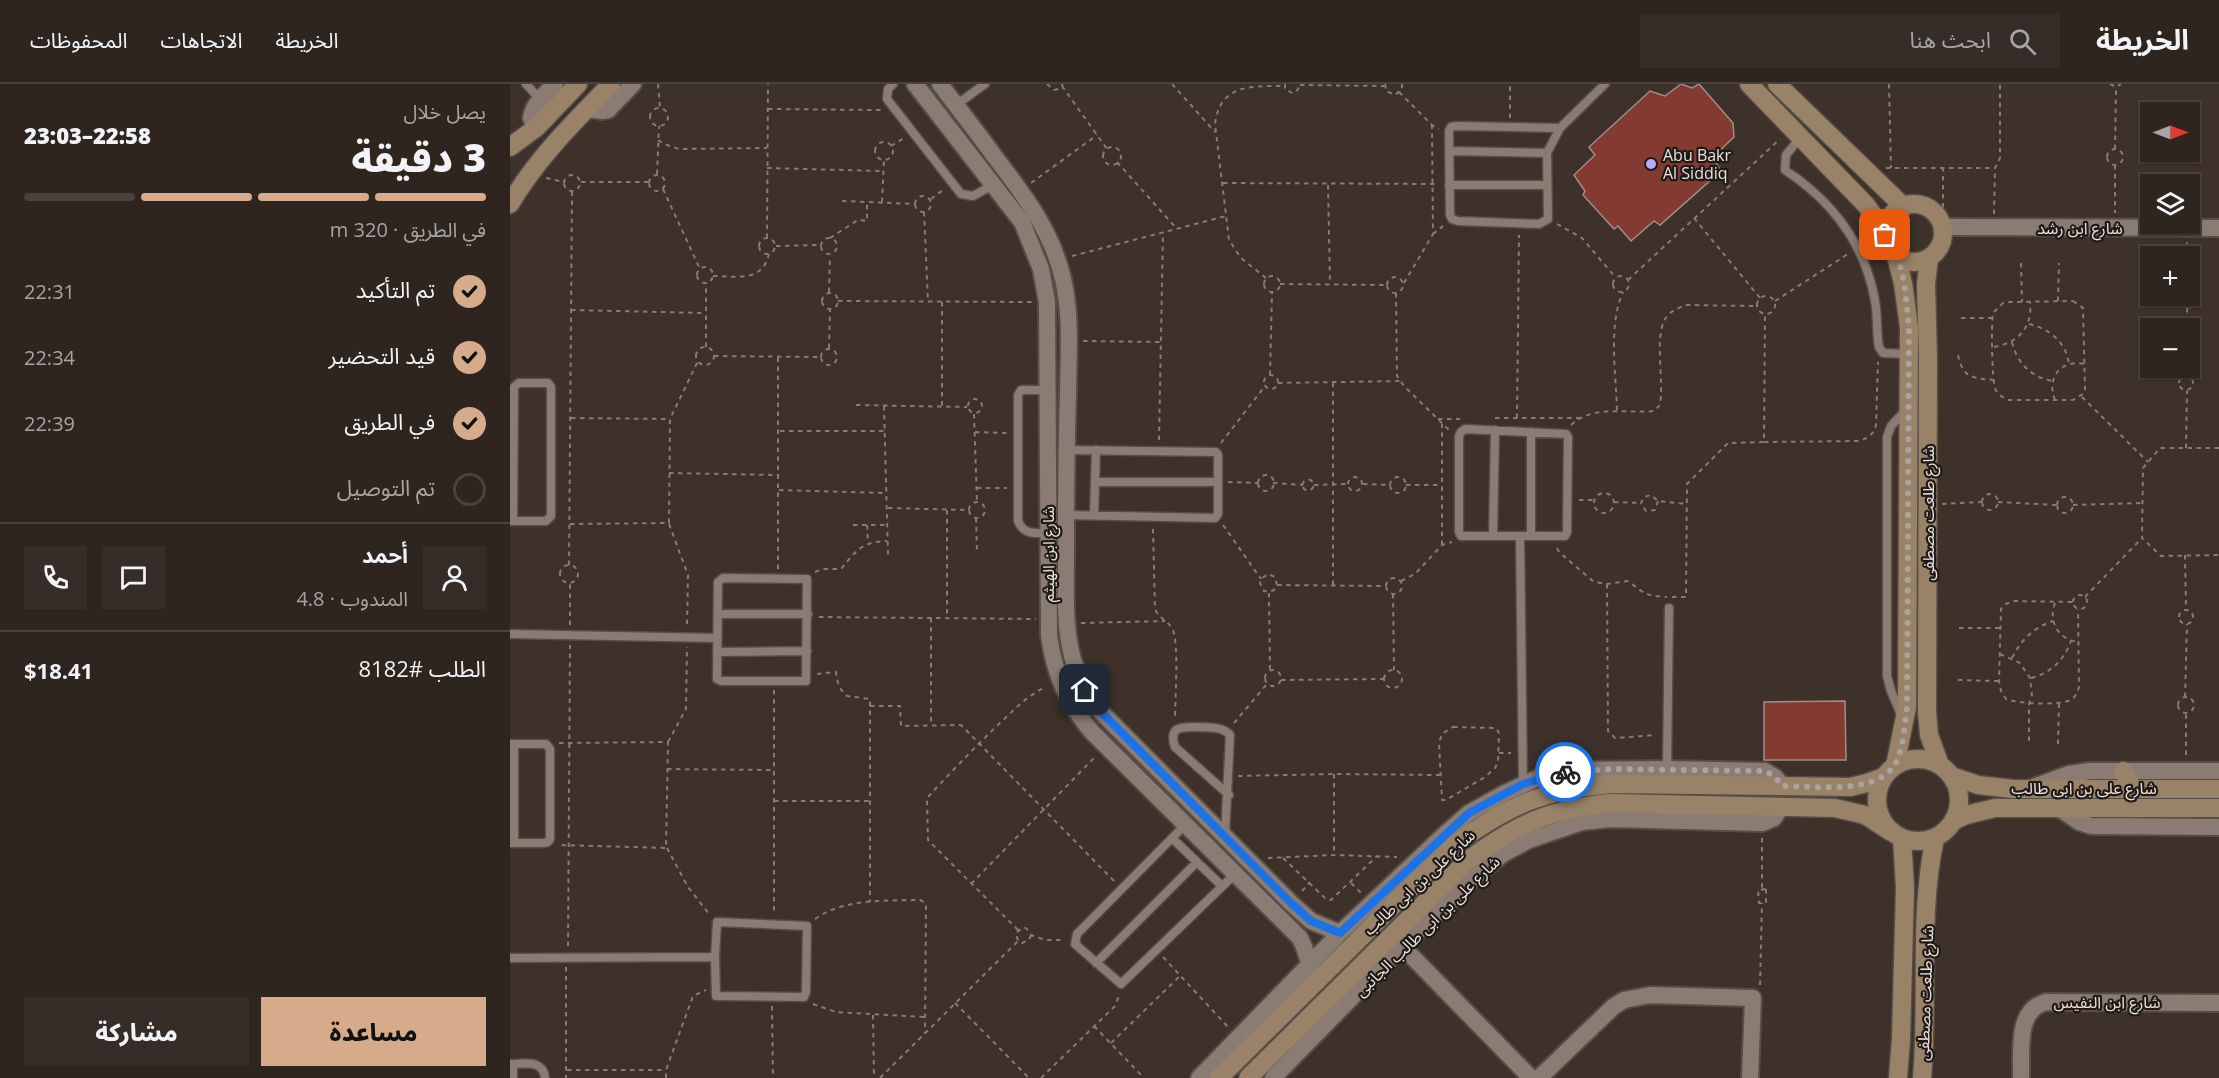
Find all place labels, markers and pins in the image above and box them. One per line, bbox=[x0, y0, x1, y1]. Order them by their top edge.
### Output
place label: Abu Bakr Al Siddiq bbox=[1663, 144, 1732, 184]
marker: Abu Bakr Al Siddiq bbox=[1644, 157, 1658, 171]
pin bbox=[1859, 209, 1910, 260]
pin bbox=[1059, 664, 1110, 715]

